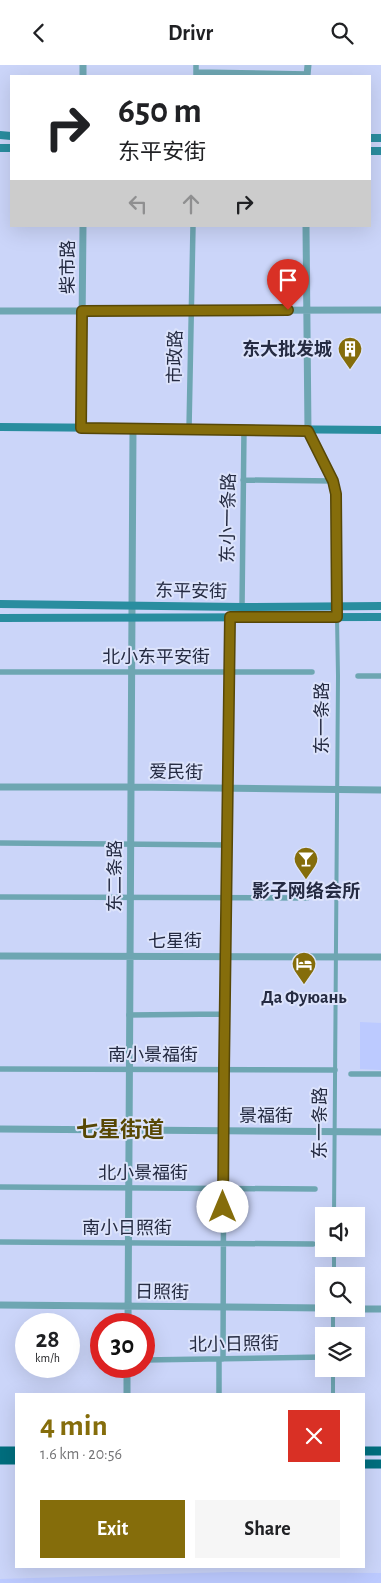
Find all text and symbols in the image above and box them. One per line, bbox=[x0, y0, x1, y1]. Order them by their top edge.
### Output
icon: back bbox=[25, 19, 53, 47]
icon: search bbox=[328, 19, 356, 47]
text: Drivr bbox=[168, 22, 213, 44]
text: 650 m bbox=[118, 94, 202, 129]
icon: right bbox=[35, 95, 100, 160]
text: 东平安街 bbox=[118, 141, 206, 163]
icon: left bbox=[124, 190, 152, 218]
icon: ahead bbox=[177, 190, 205, 218]
icon: right bbox=[230, 190, 258, 218]
street label: 柴市路 bbox=[58, 240, 78, 294]
pin bbox=[267, 259, 309, 310]
icon: arrive bbox=[274, 266, 302, 294]
street label: 市政路 bbox=[165, 330, 185, 384]
building icon: 东大批发城 bbox=[337, 336, 363, 370]
place label: 东大批发城 bbox=[242, 339, 332, 359]
street label: 东小一条路 bbox=[217, 473, 239, 563]
street label: 东平安街 bbox=[155, 580, 227, 602]
street label: 北小东平安街 bbox=[102, 647, 210, 667]
street label: 东一条路 bbox=[312, 682, 332, 754]
street label: 爱民街 bbox=[149, 762, 203, 782]
street label: 东二条路 bbox=[105, 840, 125, 912]
bar icon: 影子网络会所 bbox=[293, 846, 319, 880]
place label: 影子网络会所 bbox=[252, 881, 360, 901]
street label: 七星街 bbox=[148, 931, 202, 951]
hotel icon: Да Фуюань bbox=[291, 951, 317, 985]
place label: Да Фуюань bbox=[261, 989, 347, 1007]
street label: 南小景福街 bbox=[108, 1045, 198, 1065]
street label: 东一条路 bbox=[310, 1087, 330, 1159]
street label: 景福街 bbox=[239, 1106, 293, 1126]
district label: 七星街道 bbox=[76, 1118, 164, 1141]
street label: 北小景福街 bbox=[98, 1163, 188, 1183]
position arrow bbox=[196, 1180, 248, 1232]
map controls bbox=[315, 1207, 365, 1377]
button: sound bbox=[315, 1207, 365, 1257]
street label: 南小日照街 bbox=[82, 1218, 172, 1238]
button: search bbox=[315, 1267, 365, 1317]
street label: 日照街 bbox=[135, 1282, 189, 1302]
speed limit sign: 30 bbox=[90, 1313, 155, 1378]
text: 28 bbox=[35, 1327, 60, 1352]
button: layers bbox=[315, 1327, 365, 1377]
street label: 北小日照街 bbox=[189, 1333, 279, 1355]
text: km/h bbox=[35, 1352, 60, 1364]
button: close bbox=[288, 1410, 340, 1462]
text: 4 min bbox=[40, 1411, 108, 1441]
text: 1.6 km · 20:56 bbox=[40, 1446, 122, 1462]
button: Exit bbox=[40, 1500, 185, 1558]
button: Share bbox=[195, 1500, 340, 1558]

